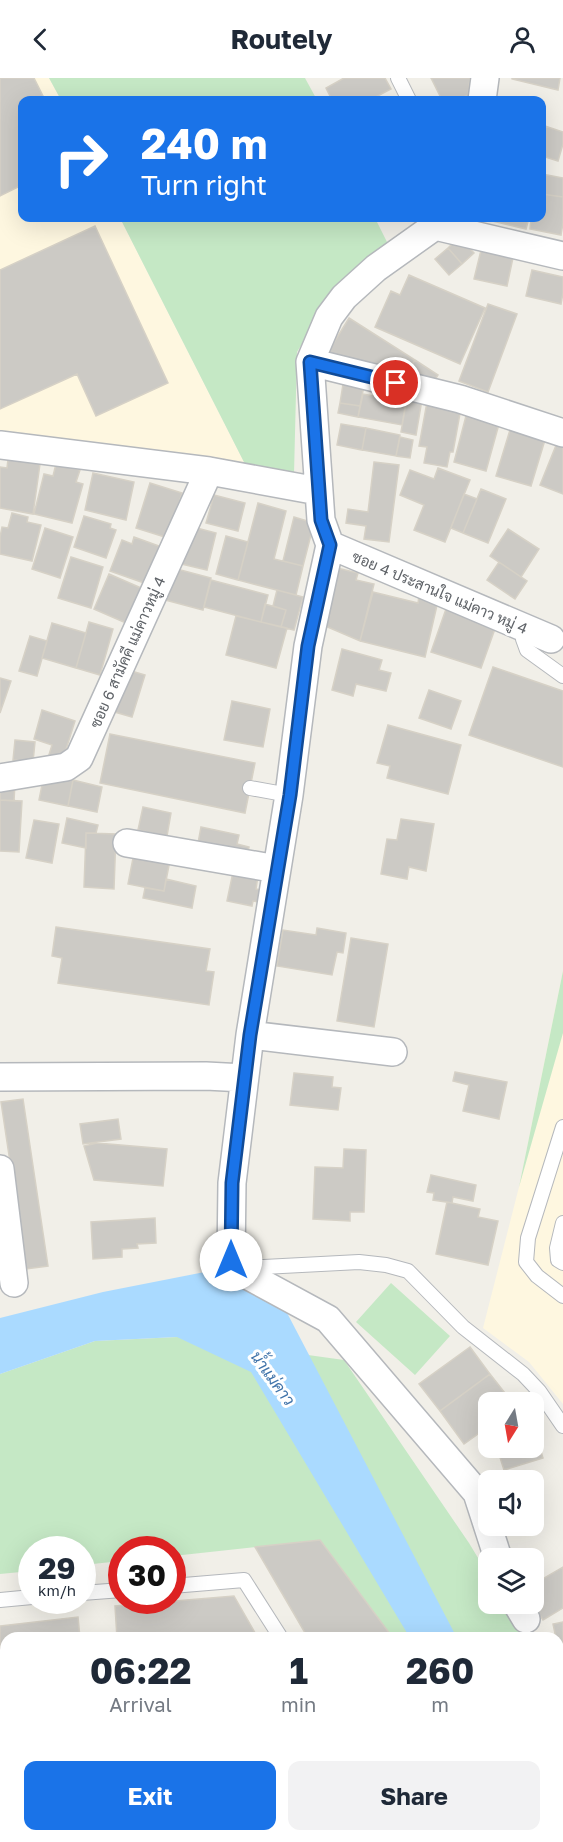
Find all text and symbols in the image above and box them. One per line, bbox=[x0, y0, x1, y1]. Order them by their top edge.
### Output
icon: back bbox=[24, 23, 57, 56]
text: Routely bbox=[230, 23, 333, 55]
icon: person bbox=[506, 23, 539, 56]
text: 240 m bbox=[141, 118, 267, 168]
icon: right bbox=[42, 120, 120, 198]
text: Turn right bbox=[141, 169, 267, 201]
pin bbox=[370, 357, 421, 408]
icon: arrive bbox=[379, 366, 412, 399]
street label: ซอย 4 ประสานใจ แม่คาว หมู่ 4 bbox=[349, 547, 530, 639]
street label: ซอย 6 สามัคคี แม่คาวหมู่ 4 bbox=[85, 574, 170, 731]
position arrow bbox=[199, 1228, 263, 1292]
water label: น้ำแม่คาว bbox=[247, 1344, 303, 1409]
north arrow bbox=[478, 1392, 544, 1458]
map controls bbox=[478, 1392, 544, 1614]
button: sound bbox=[478, 1470, 544, 1536]
speed limit sign: 30 bbox=[108, 1536, 186, 1614]
button: layers bbox=[478, 1548, 544, 1614]
text: 29 bbox=[38, 1550, 76, 1586]
text: km/h bbox=[38, 1581, 76, 1599]
text: 06:22 bbox=[90, 1649, 191, 1692]
text: 1 bbox=[289, 1649, 308, 1692]
text: 260 bbox=[406, 1649, 474, 1692]
text: Arrival bbox=[109, 1692, 172, 1716]
text: min bbox=[281, 1692, 316, 1716]
text: m bbox=[431, 1692, 449, 1716]
button: Exit bbox=[24, 1761, 276, 1830]
button: Share bbox=[288, 1761, 540, 1830]

